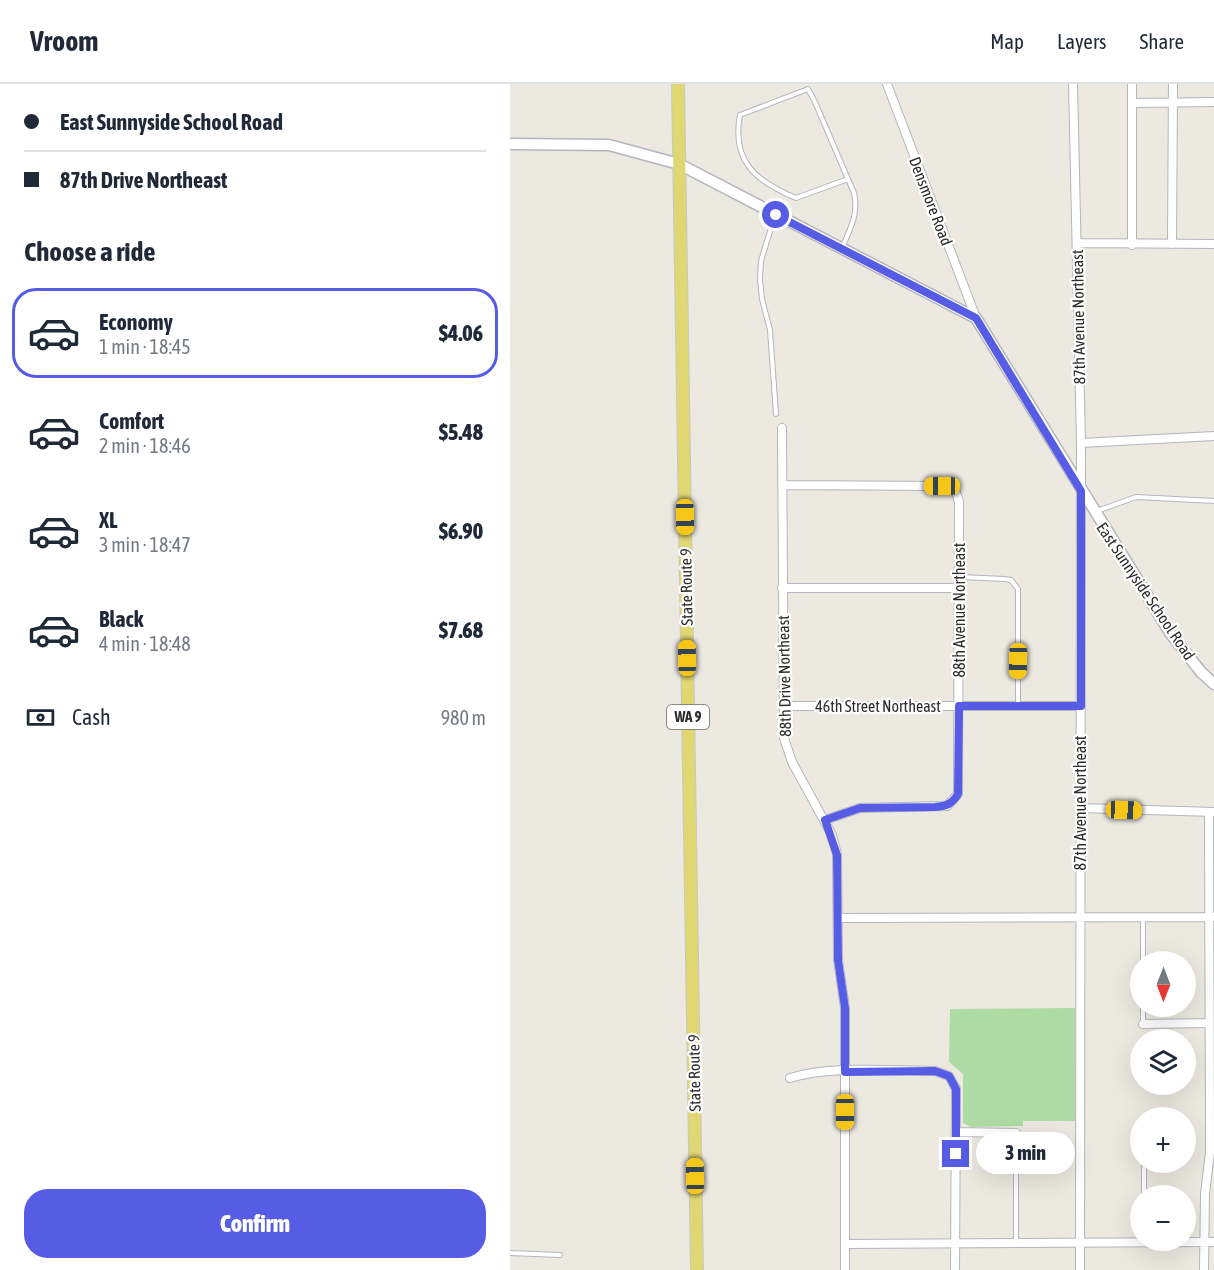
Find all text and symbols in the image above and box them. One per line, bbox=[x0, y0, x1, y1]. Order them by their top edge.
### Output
text: Vroom bbox=[30, 25, 98, 57]
text: Map bbox=[990, 29, 1024, 53]
text: Layers bbox=[1057, 29, 1107, 53]
text: Share bbox=[1140, 29, 1184, 53]
text: East Sunnyside School Road bbox=[60, 109, 283, 135]
street label: Densmore Road bbox=[906, 154, 956, 248]
text: 87th Drive Northeast bbox=[60, 167, 227, 193]
route start bbox=[762, 201, 789, 228]
text: Choose a ride bbox=[24, 236, 156, 267]
street label: 87th Avenue Northeast bbox=[1068, 249, 1088, 385]
icon: car bbox=[27, 306, 81, 360]
text: Economy bbox=[99, 309, 173, 335]
text: $4.06 bbox=[439, 320, 483, 346]
text: 1 min · 18:45 bbox=[99, 335, 191, 358]
icon: car bbox=[27, 405, 81, 459]
text: Comfort bbox=[99, 408, 164, 434]
text: $5.48 bbox=[439, 419, 483, 445]
text: 2 min · 18:46 bbox=[99, 434, 191, 457]
car bbox=[924, 477, 960, 495]
car bbox=[676, 499, 694, 535]
icon: car bbox=[27, 504, 81, 558]
text: XL bbox=[99, 507, 117, 533]
text: $6.90 bbox=[439, 518, 483, 544]
street label: East Sunnyside School Road bbox=[1092, 519, 1199, 664]
text: 3 min · 18:47 bbox=[99, 533, 191, 556]
street label: 88th Avenue Northeast bbox=[950, 542, 968, 677]
street label: State Route 9 bbox=[676, 548, 696, 626]
icon: car bbox=[27, 603, 81, 657]
text: Black bbox=[99, 606, 143, 632]
street label: 88th Drive Northeast bbox=[774, 615, 794, 737]
text: $7.68 bbox=[439, 617, 483, 643]
text: 4 min · 18:48 bbox=[99, 632, 191, 655]
car bbox=[678, 640, 696, 676]
car bbox=[1009, 643, 1027, 679]
street label: 46th Street Northeast bbox=[815, 697, 941, 715]
icon: cash bbox=[24, 701, 57, 734]
text: Cash bbox=[72, 704, 111, 730]
road number: WA 9 bbox=[667, 705, 709, 729]
text: 980 m bbox=[441, 706, 486, 729]
street label: 87th Avenue Northeast bbox=[1071, 735, 1089, 870]
car bbox=[1106, 800, 1142, 820]
north arrow bbox=[1130, 951, 1196, 1017]
map controls bbox=[1130, 951, 1196, 1251]
button: layers bbox=[1130, 1029, 1196, 1095]
street label: State Route 9 bbox=[684, 1034, 704, 1112]
car bbox=[836, 1094, 854, 1130]
button: + bbox=[1130, 1107, 1196, 1173]
callout: 3 min bbox=[977, 1133, 1076, 1175]
route end bbox=[942, 1140, 969, 1167]
text: 3 min bbox=[1005, 1141, 1046, 1164]
car bbox=[686, 1158, 704, 1194]
button: − bbox=[1130, 1185, 1196, 1251]
button: Confirm bbox=[24, 1189, 486, 1258]

